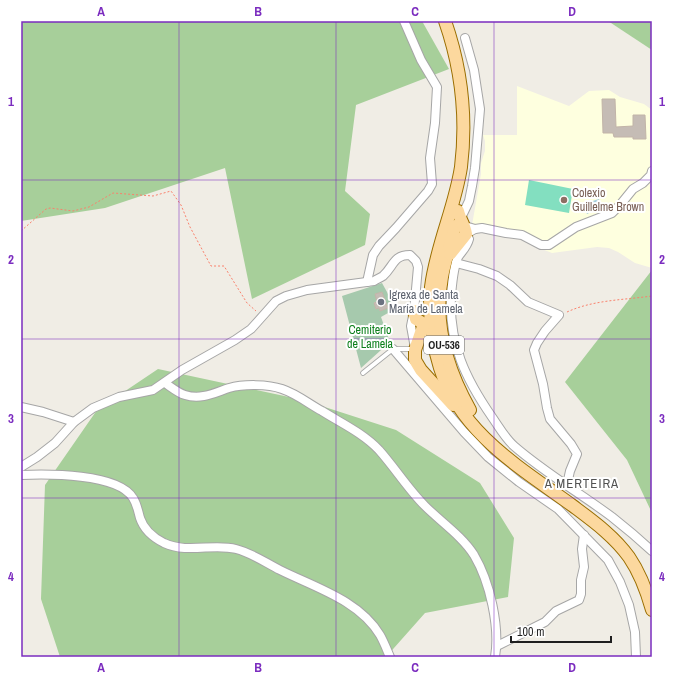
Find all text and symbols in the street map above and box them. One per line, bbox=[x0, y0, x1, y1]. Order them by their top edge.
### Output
text: A bbox=[97, 3, 105, 20]
text: B bbox=[254, 3, 262, 20]
text: C bbox=[411, 3, 419, 20]
text: D bbox=[568, 3, 576, 20]
text: 1 bbox=[8, 93, 14, 110]
text: 1 bbox=[659, 93, 665, 110]
place label: Colexio Guillelme Brown bbox=[572, 185, 644, 215]
marker: Colexio Guillelme Brown bbox=[559, 195, 569, 205]
text: 2 bbox=[8, 251, 14, 268]
text: 2 bbox=[659, 251, 665, 268]
place label: Igrexa de Santa María de Lamela bbox=[389, 287, 463, 317]
marker: Igrexa de Santa María de Lamela bbox=[376, 297, 386, 307]
park label: Cemiterio de Lamela bbox=[347, 322, 393, 352]
road number: OU-536 bbox=[424, 336, 464, 354]
text: 3 bbox=[8, 410, 14, 427]
text: 3 bbox=[659, 410, 665, 427]
district label: A MERTEIRA bbox=[544, 475, 619, 492]
text: 4 bbox=[8, 568, 14, 585]
text: 4 bbox=[659, 568, 665, 585]
scale bar bbox=[511, 618, 611, 644]
text: 100 m bbox=[517, 624, 544, 640]
text: A bbox=[97, 659, 105, 676]
text: B bbox=[254, 659, 262, 676]
text: C bbox=[411, 659, 419, 676]
text: D bbox=[568, 659, 576, 676]

